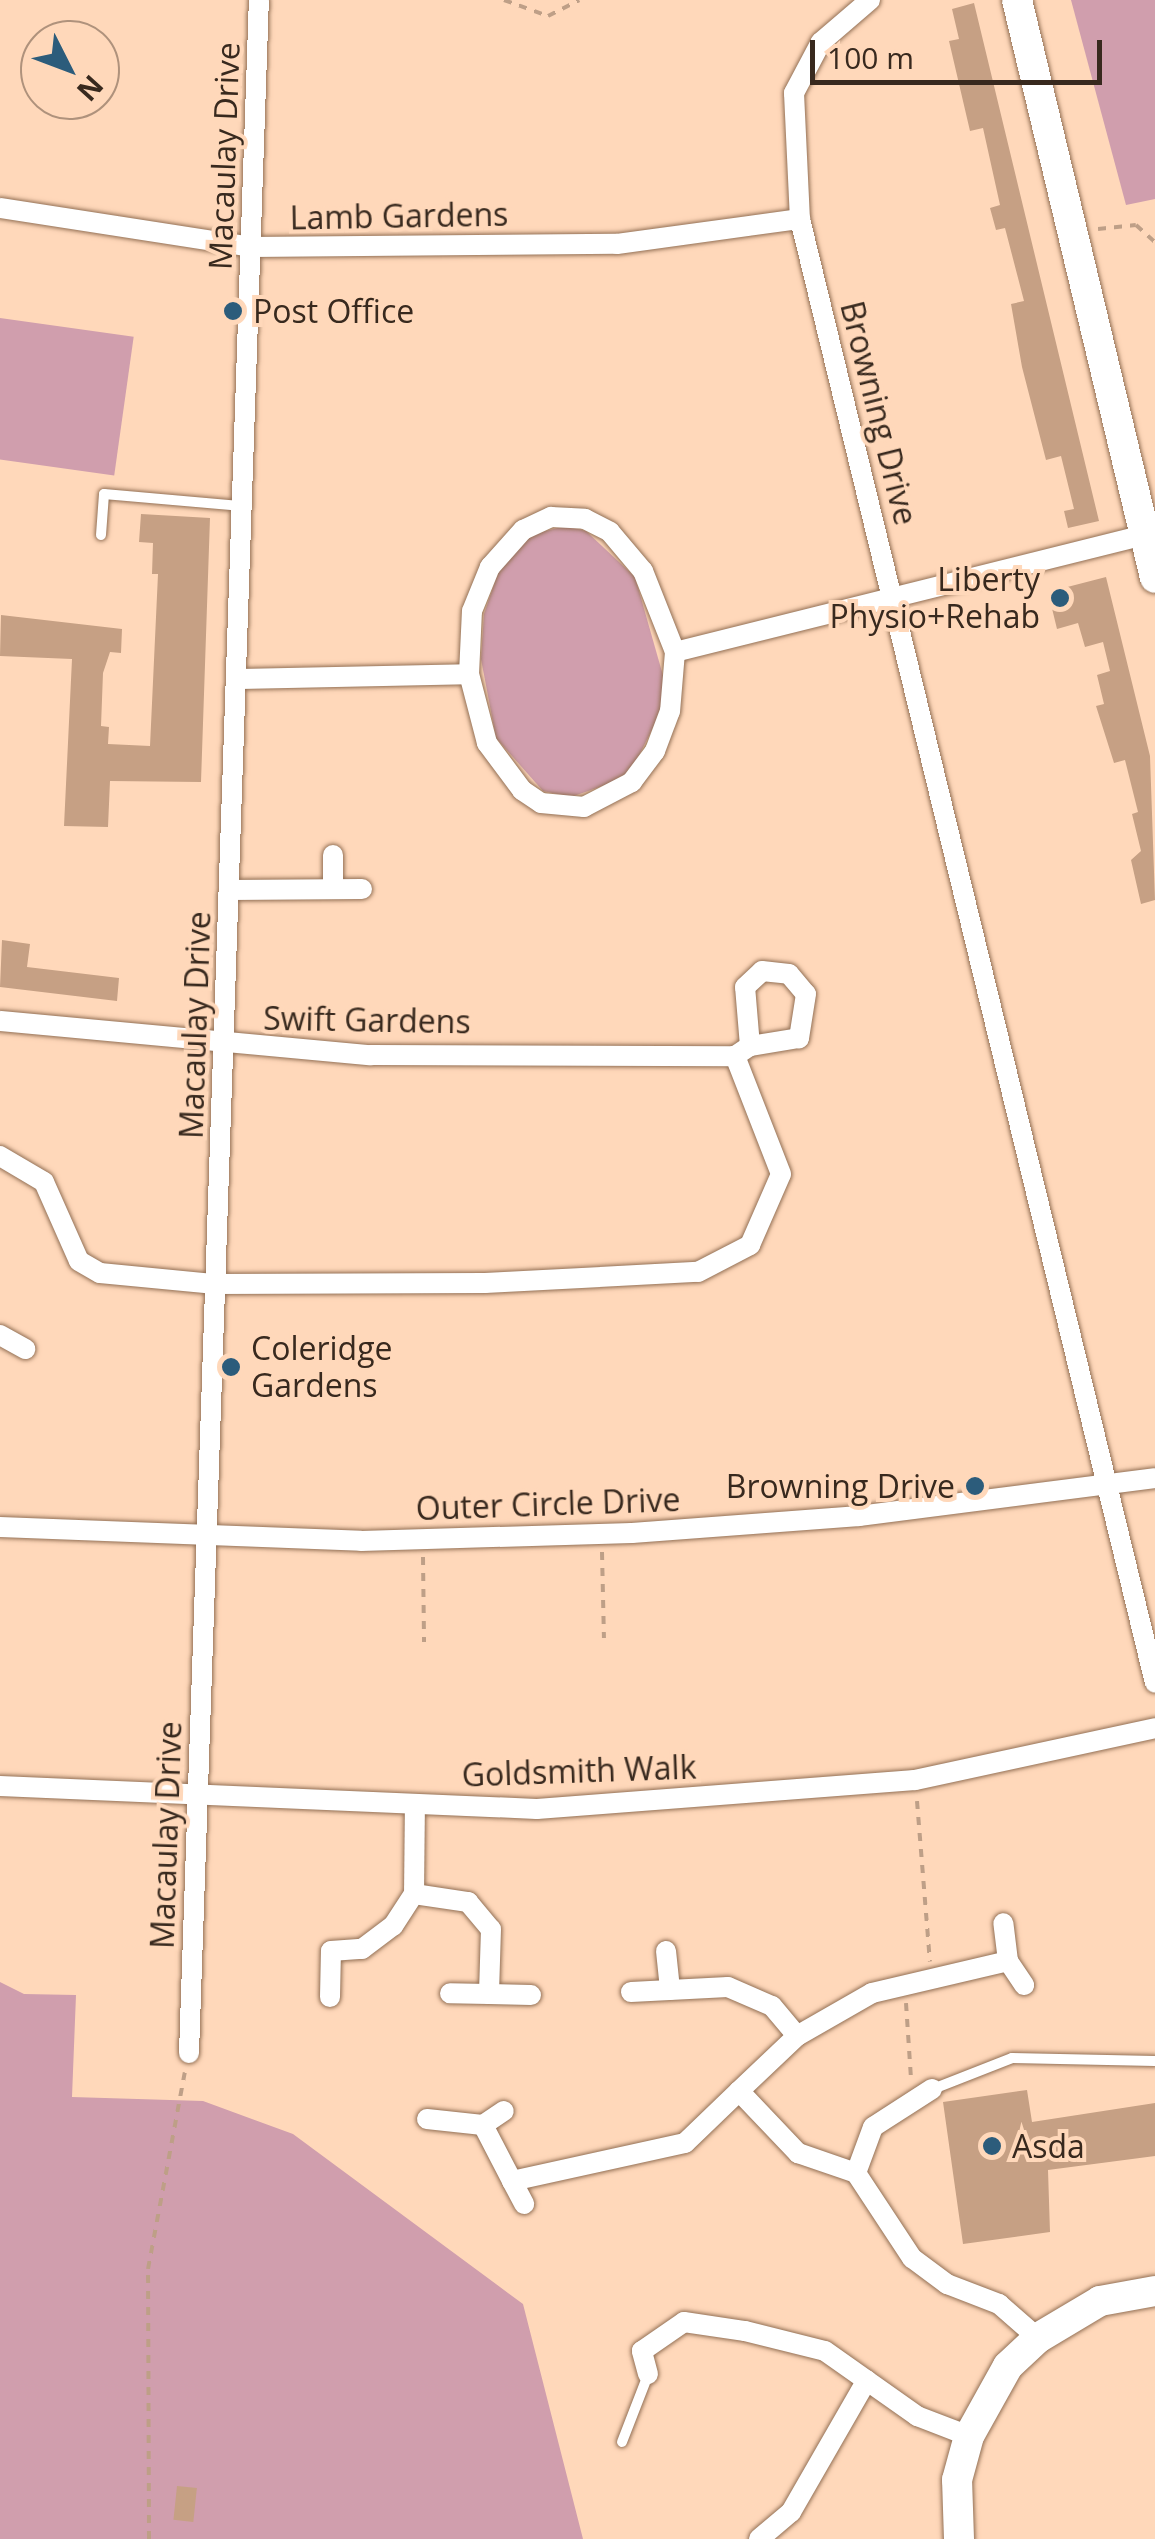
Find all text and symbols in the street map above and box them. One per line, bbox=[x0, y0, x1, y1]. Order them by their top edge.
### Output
north arrow bbox=[20, 20, 120, 120]
scale bar bbox=[815, 20, 1108, 82]
text: 100 m bbox=[827, 37, 914, 78]
street label: Macaulay Drive bbox=[201, 41, 247, 271]
text: N bbox=[69, 68, 113, 110]
street label: Lamb Gardens bbox=[289, 195, 509, 237]
place label: Post Office bbox=[253, 292, 414, 330]
street label: Browning Drive bbox=[833, 297, 925, 529]
marker: Post Office bbox=[222, 300, 244, 322]
place label: Liberty Physio+Rehab bbox=[830, 561, 1040, 636]
marker: Liberty Physio+Rehab bbox=[1049, 587, 1071, 609]
street label: Macaulay Drive bbox=[172, 910, 218, 1140]
street label: Swift Gardens bbox=[263, 999, 471, 1041]
place label: Coleridge Gardens bbox=[251, 1330, 393, 1405]
marker: Coleridge Gardens bbox=[220, 1356, 242, 1378]
place label: Browning Drive bbox=[726, 1467, 955, 1505]
marker: Browning Drive bbox=[964, 1475, 986, 1497]
street label: Outer Circle Drive bbox=[415, 1480, 681, 1528]
street label: Macaulay Drive bbox=[143, 1720, 189, 1950]
street label: Goldsmith Walk bbox=[461, 1748, 697, 1794]
place label: Asda bbox=[1012, 2127, 1085, 2165]
marker: Asda bbox=[981, 2135, 1003, 2157]

